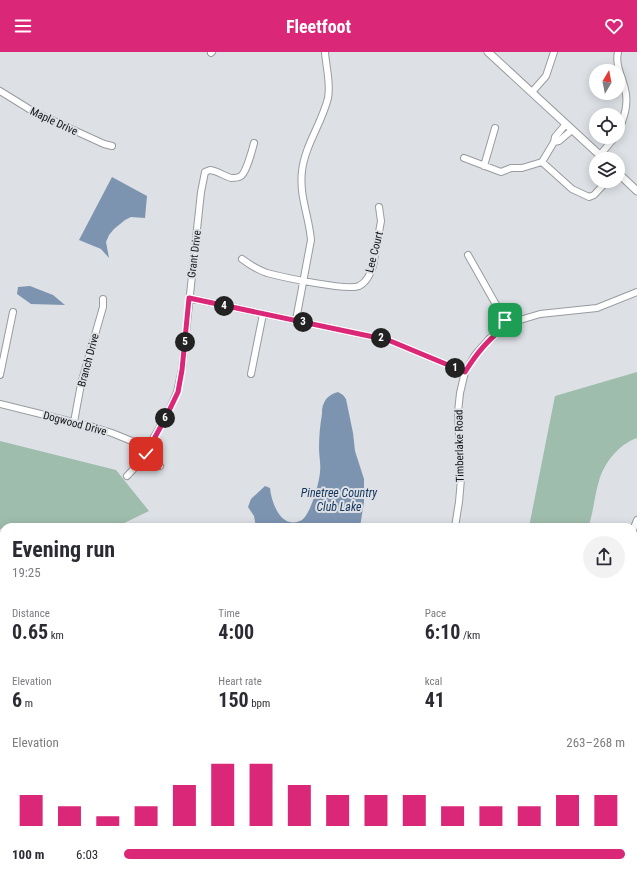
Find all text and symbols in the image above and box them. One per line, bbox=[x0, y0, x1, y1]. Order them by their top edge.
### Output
icon: menu bbox=[12, 15, 34, 37]
icon: heart bbox=[603, 15, 625, 37]
text: Fleetfoot bbox=[286, 16, 351, 37]
north arrow bbox=[589, 64, 625, 100]
map controls bbox=[589, 64, 625, 188]
street label: Maple Drive bbox=[28, 105, 80, 138]
button: locate bbox=[589, 108, 625, 144]
button: layers bbox=[589, 152, 625, 188]
street label: Grant Drive bbox=[185, 229, 204, 279]
street label: Lee Court bbox=[363, 230, 386, 274]
pin: 4 bbox=[214, 296, 234, 316]
text: 4 bbox=[221, 299, 227, 312]
pin bbox=[488, 303, 522, 337]
icon: arrive bbox=[494, 309, 516, 331]
pin: 3 bbox=[293, 312, 313, 332]
text: 3 bbox=[300, 315, 306, 328]
pin: 2 bbox=[371, 328, 391, 348]
text: 2 bbox=[378, 331, 384, 344]
street label: Branch Drive bbox=[75, 332, 102, 388]
pin: 5 bbox=[175, 332, 195, 352]
text: 5 bbox=[182, 335, 188, 348]
pin: 1 bbox=[445, 358, 465, 378]
text: 1 bbox=[452, 361, 458, 374]
pin: 6 bbox=[155, 408, 175, 428]
street label: Dogwood Drive bbox=[42, 409, 108, 438]
street label: Timberlake Road bbox=[452, 409, 467, 483]
text: 6 bbox=[162, 411, 168, 424]
pin bbox=[129, 437, 163, 471]
icon: check bbox=[135, 443, 157, 465]
water label: Pinetree Country Club Lake bbox=[301, 486, 378, 514]
button: share bbox=[583, 536, 625, 578]
text: Evening run bbox=[12, 537, 115, 562]
text: 19:25 bbox=[12, 565, 41, 580]
text: Distance bbox=[12, 607, 50, 620]
text: Time bbox=[218, 607, 240, 620]
text: Pace bbox=[425, 607, 446, 620]
text: 0.65 bbox=[12, 620, 48, 644]
text: 4:00 bbox=[218, 620, 254, 644]
text: 6:10 bbox=[425, 620, 460, 644]
text: km bbox=[48, 629, 64, 642]
text: /km bbox=[460, 629, 480, 642]
text: Elevation bbox=[12, 675, 52, 688]
text: Heart rate bbox=[218, 675, 262, 688]
text: kcal bbox=[425, 675, 442, 688]
text: 6 bbox=[12, 688, 22, 712]
text: 150 bbox=[218, 688, 249, 712]
text: 41 bbox=[425, 688, 445, 712]
text: m bbox=[22, 697, 33, 710]
text: bpm bbox=[249, 697, 270, 710]
text: Elevation bbox=[12, 735, 59, 750]
text: 263–268 m bbox=[566, 735, 625, 750]
text: 100 m bbox=[12, 847, 44, 862]
text: 6:03 bbox=[76, 847, 98, 862]

